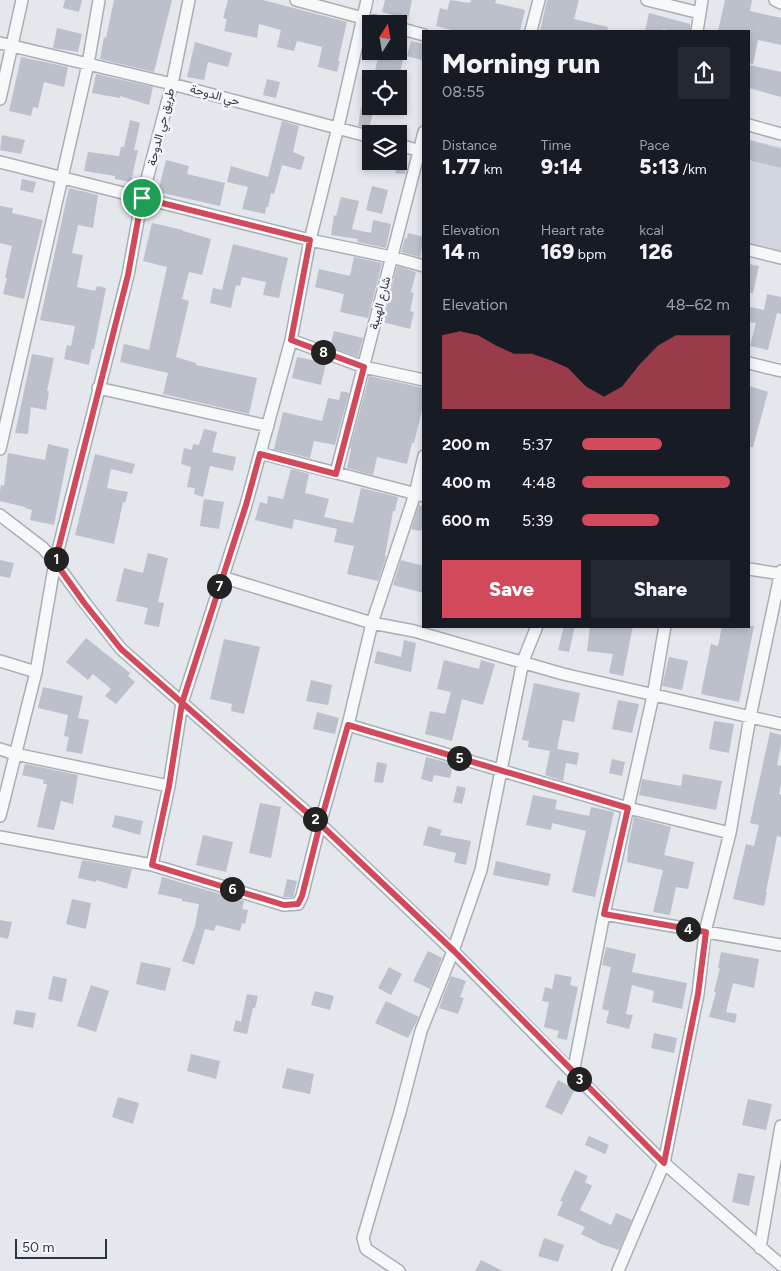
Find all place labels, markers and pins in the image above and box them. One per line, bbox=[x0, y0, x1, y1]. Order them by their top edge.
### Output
pin bbox=[121, 177, 163, 219]
pin: 8 bbox=[310, 340, 336, 364]
pin: 1 bbox=[44, 546, 68, 572]
pin: 7 bbox=[206, 574, 232, 598]
pin: 5 bbox=[446, 746, 472, 770]
pin: 2 bbox=[302, 806, 328, 832]
pin: 6 bbox=[220, 876, 244, 902]
pin: 4 bbox=[676, 916, 700, 942]
pin: 3 bbox=[566, 1066, 592, 1092]

